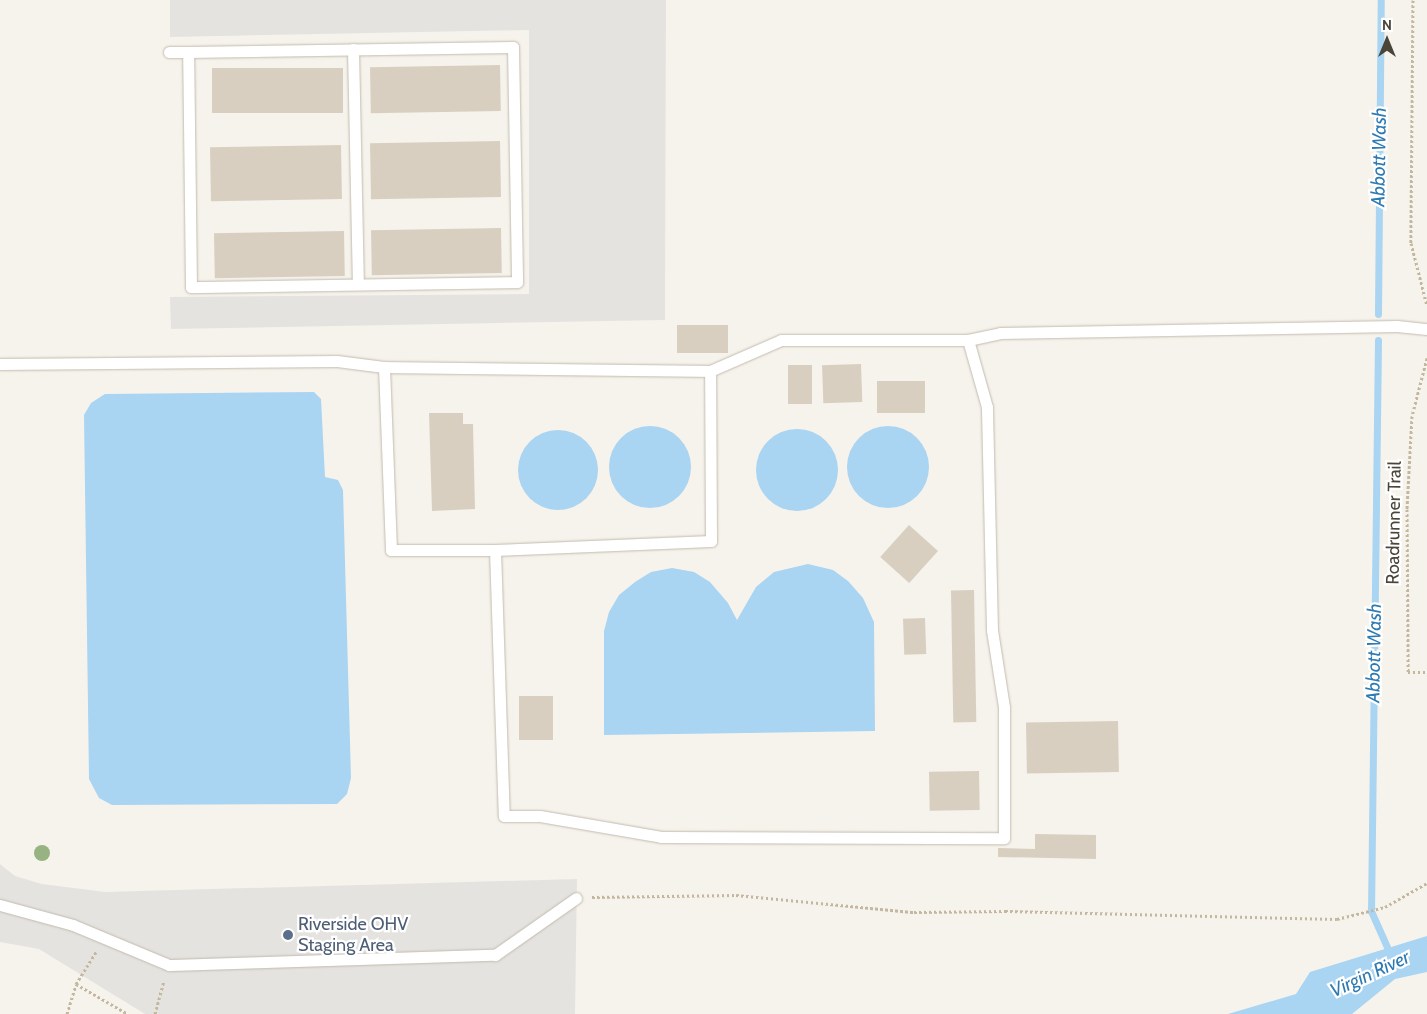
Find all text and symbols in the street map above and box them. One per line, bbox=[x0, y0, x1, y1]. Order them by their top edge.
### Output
north arrow bbox=[1362, 15, 1412, 65]
text: N bbox=[1382, 16, 1392, 34]
water label: Abbott Wash bbox=[1367, 107, 1391, 207]
street label: Roadrunner Trail bbox=[1382, 461, 1406, 585]
water label: Abbott Wash bbox=[1362, 603, 1386, 703]
place label: Riverside OHV Staging Area bbox=[298, 914, 408, 956]
marker: Riverside OHV Staging Area bbox=[282, 929, 294, 941]
water label: Virgin River bbox=[1327, 946, 1413, 1002]

